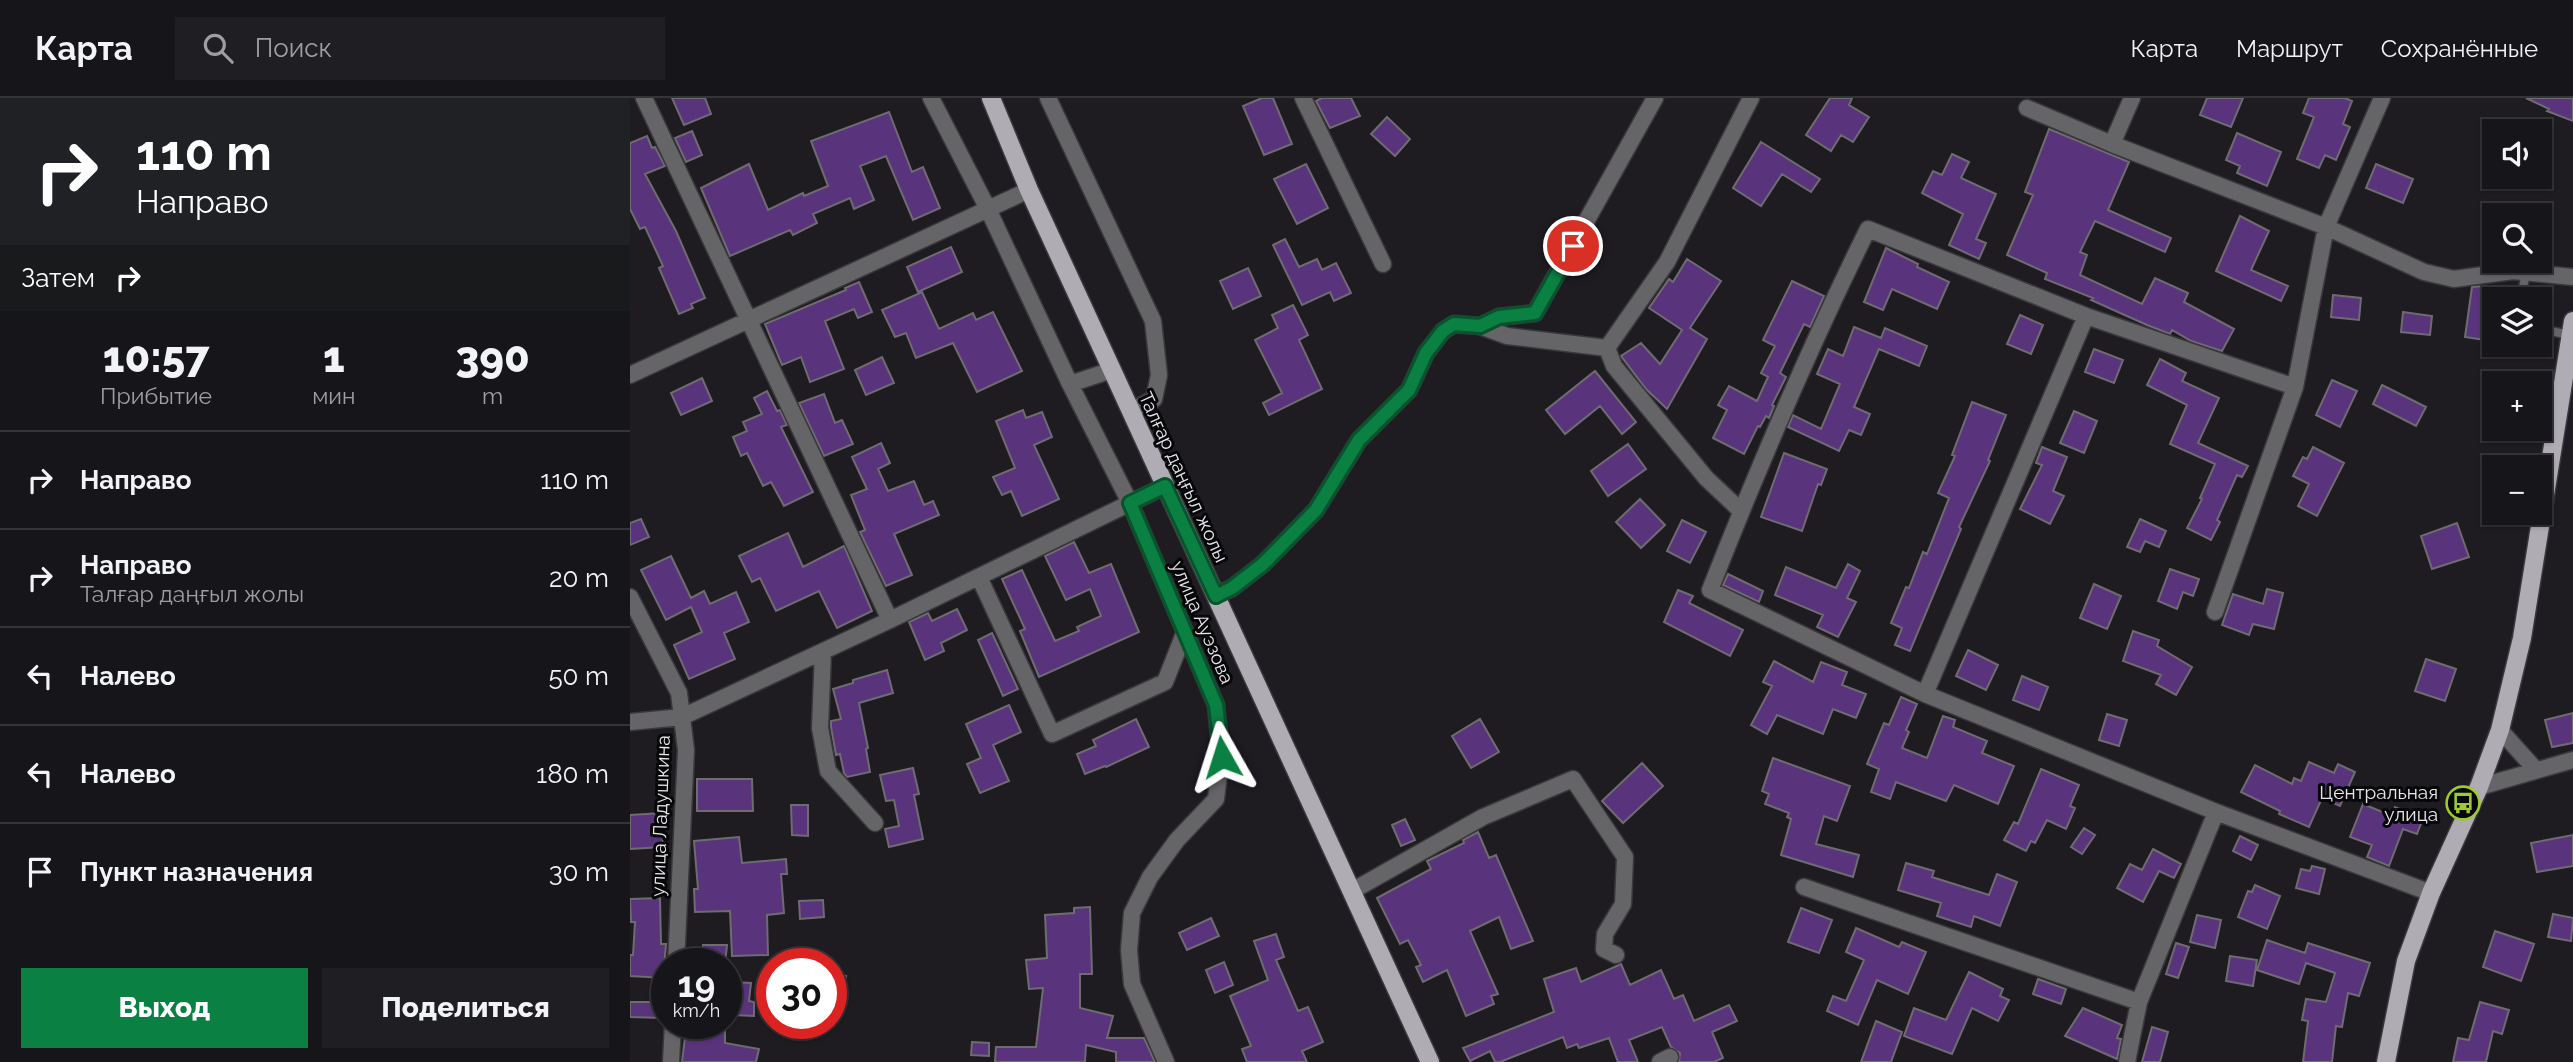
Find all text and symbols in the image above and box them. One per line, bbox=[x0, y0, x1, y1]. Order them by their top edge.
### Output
search box bbox=[175, 17, 665, 80]
text: Карта bbox=[35, 29, 133, 68]
icon: search bbox=[199, 29, 237, 67]
text: Поиск bbox=[255, 33, 332, 63]
text: Карта bbox=[2130, 34, 2198, 63]
text: Маршрут bbox=[2236, 34, 2343, 63]
text: Сохранённые bbox=[2381, 34, 2538, 63]
map controls bbox=[2482, 119, 2552, 525]
button: sound bbox=[2482, 119, 2552, 189]
text: 110 m bbox=[136, 124, 272, 181]
icon: right bbox=[21, 126, 112, 217]
text: Направо bbox=[136, 183, 268, 220]
button: search bbox=[2482, 203, 2552, 273]
pin bbox=[1543, 216, 1603, 276]
icon: arrive bbox=[1554, 227, 1592, 265]
icon: right bbox=[109, 259, 147, 297]
text: Затем bbox=[21, 263, 95, 293]
button: layers bbox=[2482, 287, 2552, 357]
text: 10:57 bbox=[103, 333, 209, 382]
text: 1 bbox=[323, 333, 345, 382]
text: 390 bbox=[455, 333, 530, 382]
button: + bbox=[2482, 371, 2552, 441]
text: Прибытие bbox=[100, 382, 212, 409]
text: мин bbox=[312, 382, 355, 409]
text: m bbox=[482, 382, 503, 409]
street label: Талғар даңғыл жолы bbox=[1135, 388, 1233, 566]
button: − bbox=[2482, 455, 2552, 525]
icon: right bbox=[21, 461, 59, 499]
text: Направо bbox=[80, 465, 191, 495]
text: 110 m bbox=[540, 465, 609, 495]
text: Направо bbox=[80, 550, 191, 580]
street label: улица Ауэзова bbox=[1167, 557, 1239, 687]
icon: right bbox=[21, 559, 59, 597]
text: 20 m bbox=[549, 563, 609, 593]
text: Талғар даңғыл жолы bbox=[80, 580, 304, 607]
icon: left bbox=[21, 657, 59, 695]
text: Налево bbox=[80, 661, 176, 691]
text: 50 m bbox=[548, 661, 609, 691]
position arrow bbox=[1185, 720, 1259, 794]
street label: улица Ладушкина bbox=[646, 735, 674, 897]
icon: left bbox=[21, 755, 59, 793]
text: Налево bbox=[80, 759, 176, 789]
text: 180 m bbox=[536, 759, 609, 789]
place label: Центральная улица bbox=[2319, 781, 2438, 825]
bus stop icon: Центральная улица bbox=[2444, 784, 2482, 822]
icon: arrive bbox=[21, 853, 59, 891]
text: Пункт назначения bbox=[80, 857, 313, 887]
text: 30 m bbox=[549, 857, 609, 887]
speed limit sign: 30 bbox=[756, 948, 847, 1039]
text: 19 bbox=[678, 964, 715, 1005]
button: Выход bbox=[21, 968, 308, 1048]
button: Поделиться bbox=[322, 968, 609, 1048]
text: km/h bbox=[673, 1000, 720, 1021]

